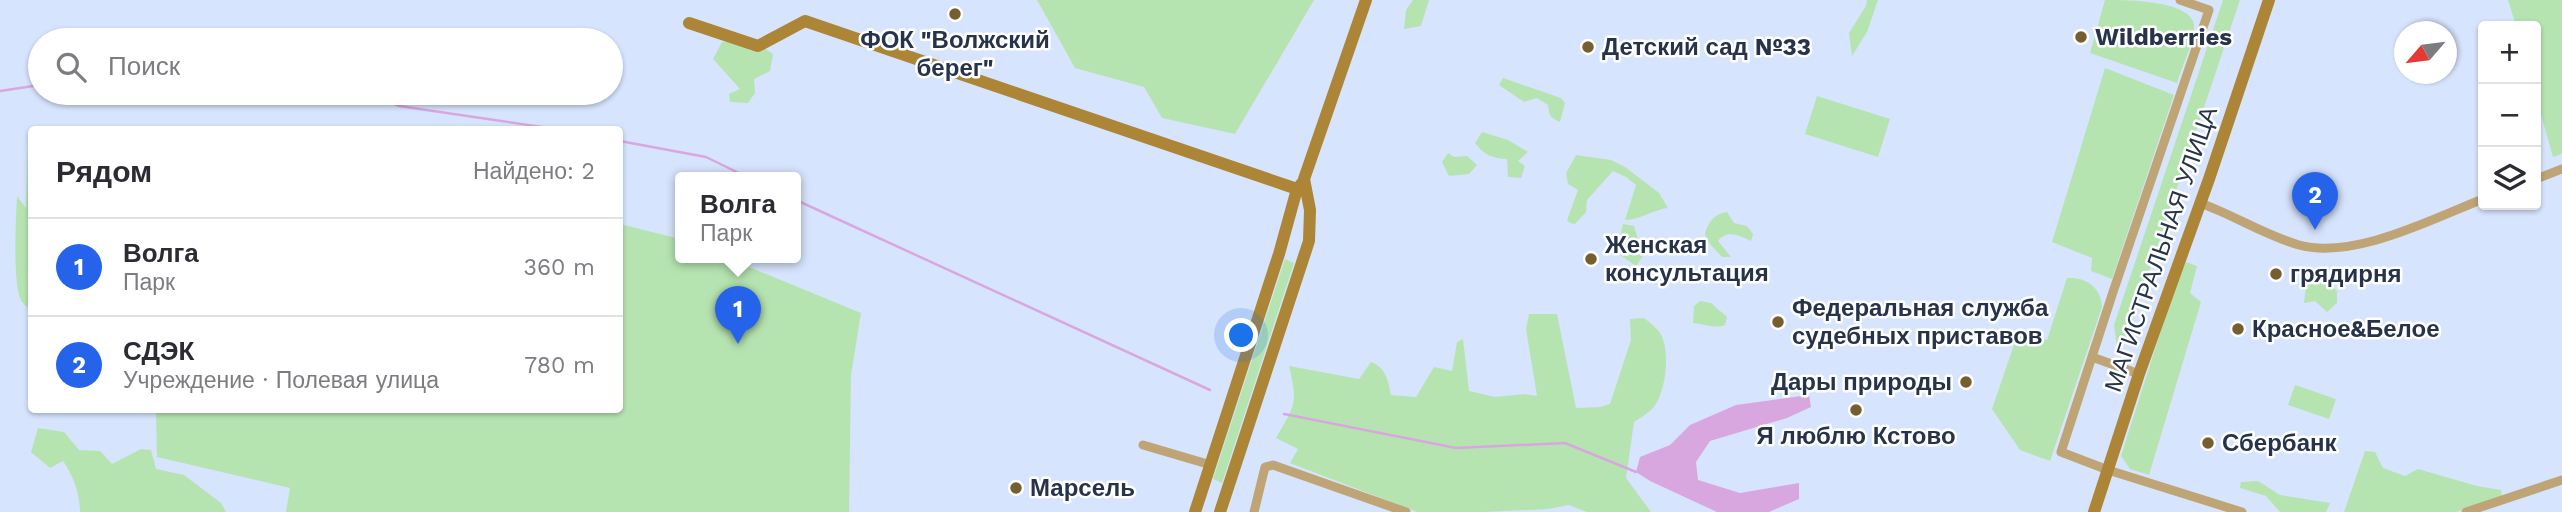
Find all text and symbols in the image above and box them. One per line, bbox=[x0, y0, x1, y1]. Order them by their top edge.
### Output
marker: ФОК "Волжский берег" bbox=[947, 6, 963, 22]
north arrow bbox=[2394, 21, 2457, 84]
map controls bbox=[2478, 21, 2541, 210]
button: + bbox=[2478, 21, 2541, 84]
place label: Wildberries bbox=[2095, 23, 2232, 51]
place label: ФОК "Волжский берег" bbox=[860, 26, 1050, 82]
search box bbox=[28, 28, 623, 105]
marker: Wildberries bbox=[2073, 29, 2089, 45]
place label: Детский сад №33 bbox=[1602, 33, 1811, 61]
marker: Детский сад №33 bbox=[1580, 39, 1596, 55]
icon: search bbox=[52, 48, 90, 86]
text: Поиск bbox=[108, 51, 180, 81]
button: − bbox=[2478, 84, 2541, 147]
street label: МАГИСТРАЛЬНАЯ УЛИЦА bbox=[2099, 103, 2223, 395]
button: layers bbox=[2478, 147, 2541, 210]
text: Рядом bbox=[56, 154, 152, 189]
text: Найдено: 2 bbox=[473, 158, 595, 185]
popup bbox=[675, 172, 801, 263]
pin: 2 bbox=[2292, 172, 2338, 230]
text: Волга bbox=[700, 189, 776, 219]
text: Парк bbox=[700, 220, 752, 247]
place label: Женская консультация bbox=[1604, 231, 1769, 287]
text: Волга bbox=[123, 238, 199, 268]
marker: Женская консультация bbox=[1583, 251, 1599, 267]
text: 1 bbox=[74, 254, 84, 281]
text: 360 m bbox=[524, 254, 595, 281]
place label: грядирня bbox=[2290, 260, 2402, 288]
marker: грядирня bbox=[2268, 266, 2284, 282]
text: Парк bbox=[123, 269, 175, 296]
pin: 1 bbox=[715, 286, 761, 344]
place label: Федеральная служба судебных приставов bbox=[1792, 294, 2049, 350]
marker: Федеральная служба судебных приставов bbox=[1770, 314, 1786, 330]
place label: Красное&Белое bbox=[2252, 315, 2440, 343]
your location bbox=[1224, 318, 1258, 352]
marker: Красное&Белое bbox=[2230, 321, 2246, 337]
text: СДЭК bbox=[123, 336, 194, 366]
text: 2 bbox=[72, 352, 86, 379]
text: 780 m bbox=[524, 352, 595, 379]
text: Учреждение · Полевая улица bbox=[123, 367, 439, 394]
place label: Дары природы bbox=[1771, 368, 1952, 396]
marker: Дары природы bbox=[1958, 374, 1974, 390]
marker: Я люблю Кстово bbox=[1848, 402, 1864, 418]
place label: Я люблю Кстово bbox=[1756, 422, 1956, 450]
place label: Сбербанк bbox=[2222, 429, 2338, 457]
marker: Сбербанк bbox=[2200, 435, 2216, 451]
place label: Марсель bbox=[1030, 474, 1135, 502]
marker: Марсель bbox=[1008, 480, 1024, 496]

